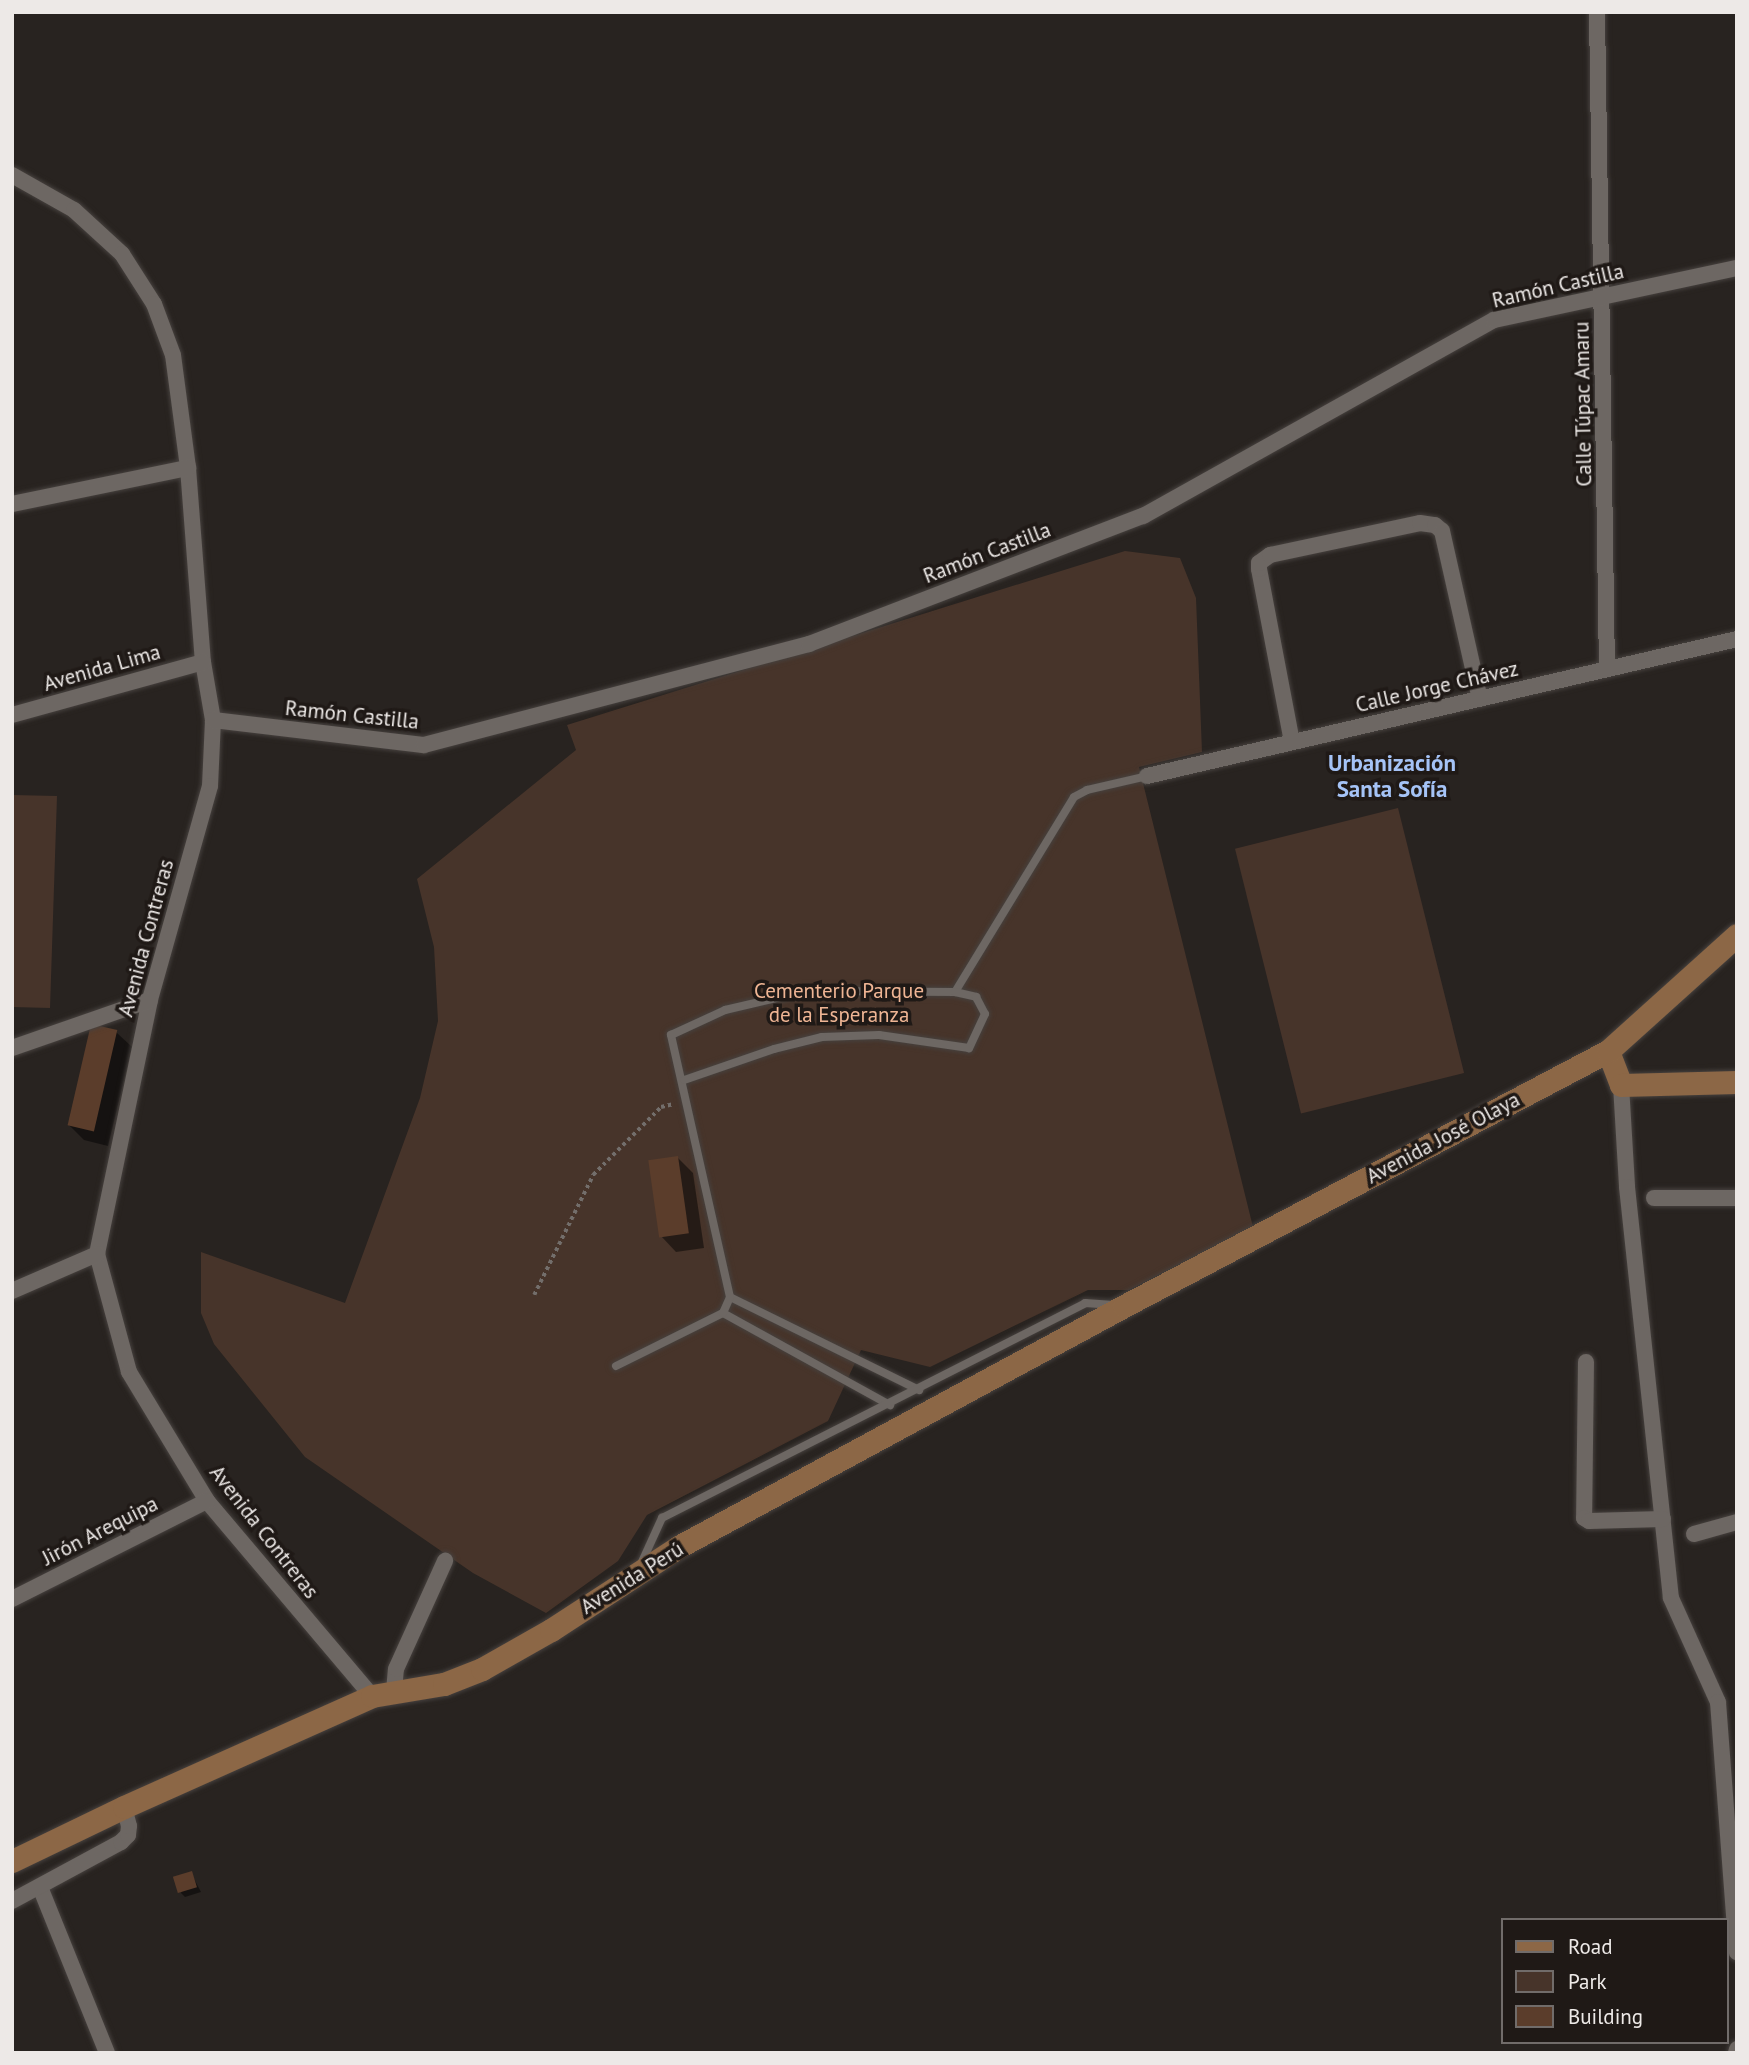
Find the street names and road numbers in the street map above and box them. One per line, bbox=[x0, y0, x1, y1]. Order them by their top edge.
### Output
street label: Ramón Castilla bbox=[1490, 259, 1626, 313]
street label: Calle Túpac Amaru bbox=[1569, 320, 1597, 488]
street label: Ramón Castilla bbox=[920, 517, 1054, 589]
street label: Avenida Lima bbox=[41, 639, 163, 697]
street label: Calle Jorge Chávez bbox=[1353, 656, 1521, 718]
street label: Ramón Castilla bbox=[284, 695, 420, 735]
street label: Avenida Contreras bbox=[113, 857, 179, 1019]
street label: Avenida José Olaya bbox=[1362, 1087, 1524, 1189]
street label: Avenida Contreras bbox=[204, 1460, 324, 1604]
street label: Jirón Arequipa bbox=[38, 1491, 162, 1571]
street label: Avenida Perú bbox=[576, 1536, 688, 1620]

